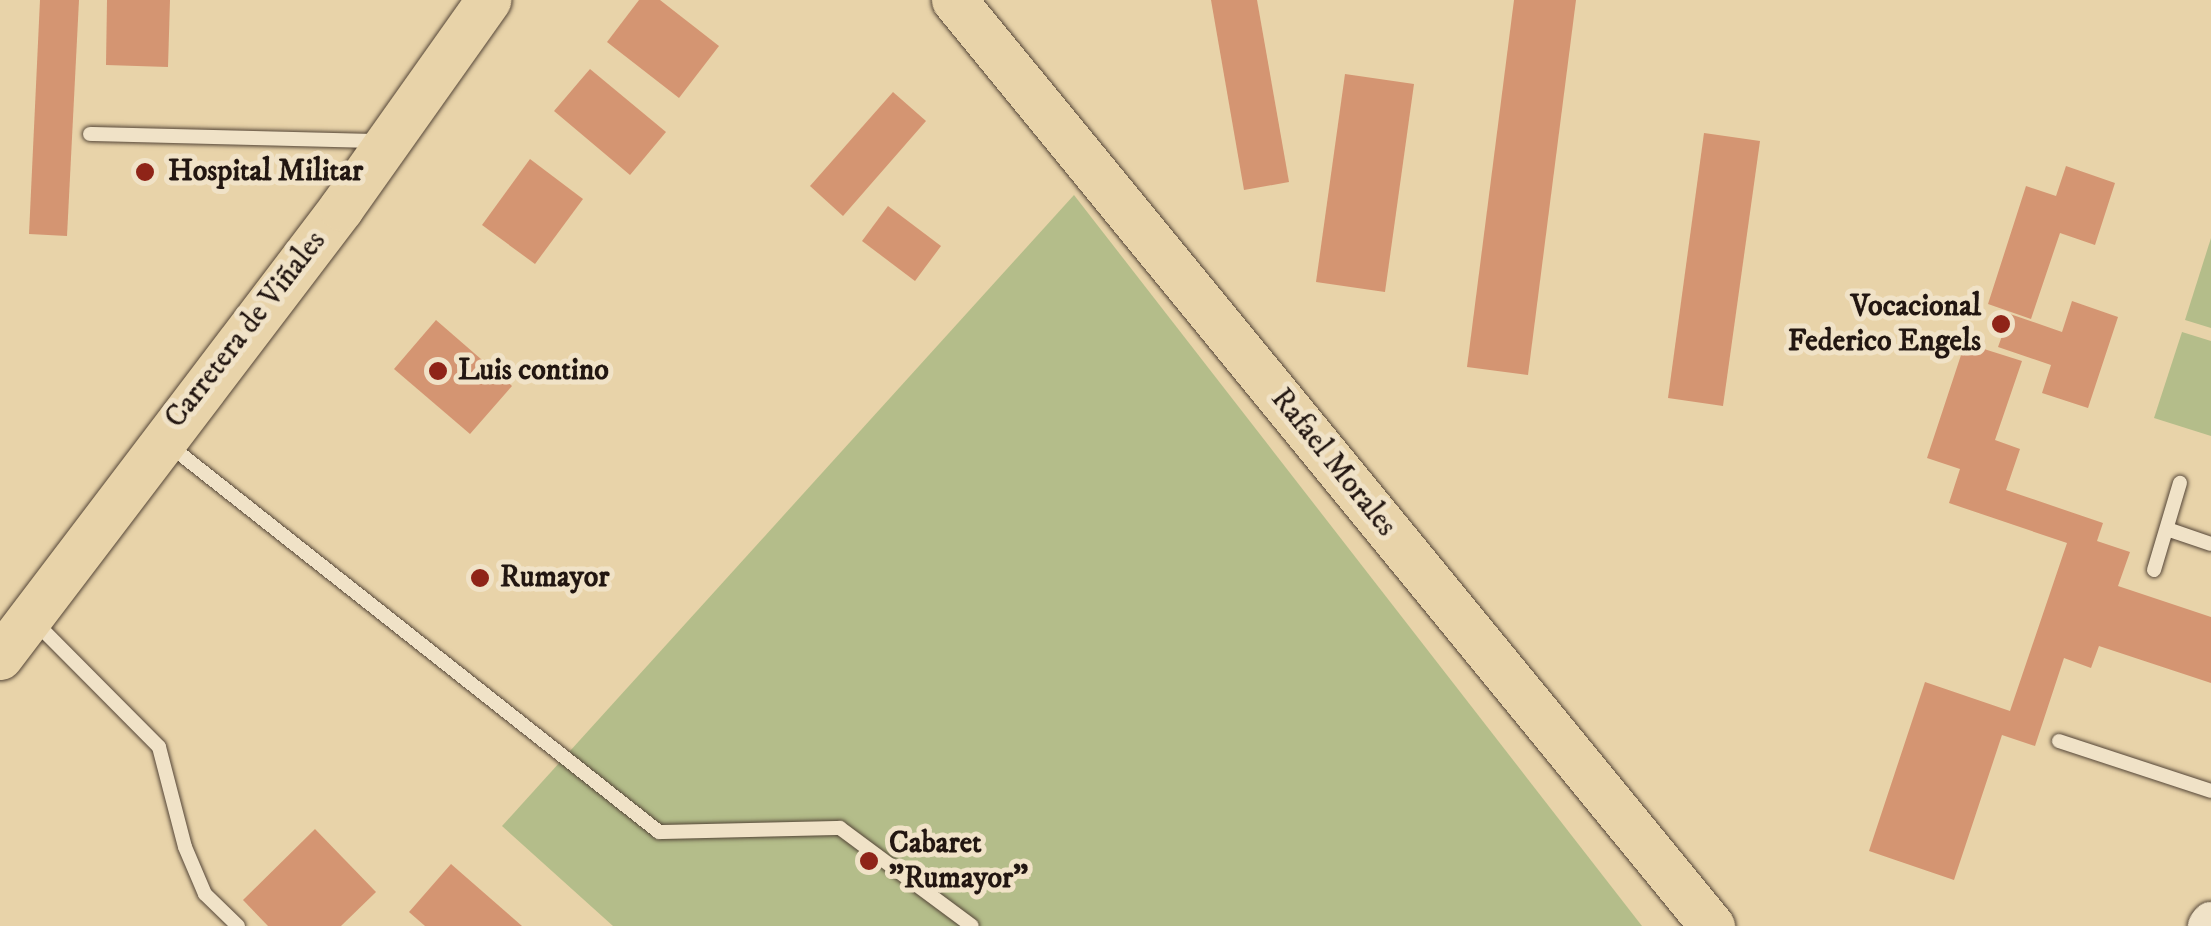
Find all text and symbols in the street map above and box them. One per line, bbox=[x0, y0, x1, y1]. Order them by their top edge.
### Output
place label: Hospital Militar bbox=[168, 154, 363, 190]
marker: Hospital Militar bbox=[132, 159, 158, 185]
street label: Carretera de Viñales bbox=[158, 224, 334, 436]
place label: Vocacional Federico Engels bbox=[1788, 289, 1981, 360]
marker: Vocacional Federico Engels bbox=[1990, 313, 2012, 335]
place label: Luis contino bbox=[458, 353, 609, 389]
marker: Luis contino bbox=[427, 360, 449, 382]
street label: Rafael Morales bbox=[1263, 382, 1403, 544]
place label: Rumayor bbox=[500, 560, 609, 596]
marker: Rumayor bbox=[469, 567, 491, 589]
place label: Cabaret "Rumayor" bbox=[889, 826, 1028, 896]
marker: Cabaret "Rumayor" bbox=[858, 850, 880, 872]

